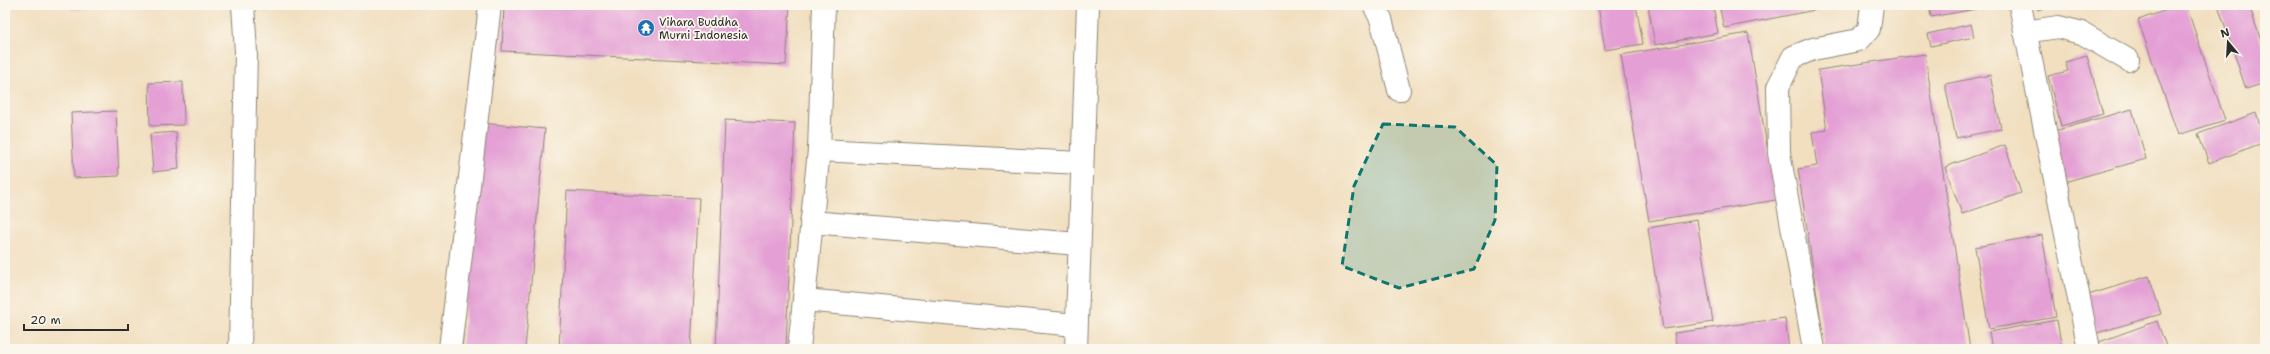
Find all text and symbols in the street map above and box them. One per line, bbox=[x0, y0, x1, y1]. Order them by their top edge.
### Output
place label: Vihara Buddha Murni Indonesia bbox=[659, 15, 748, 43]
temple icon: Vihara Buddha Murni Indonesia bbox=[636, 18, 656, 38]
north arrow bbox=[2208, 22, 2248, 62]
text: N bbox=[2219, 24, 2232, 41]
scale bar bbox=[24, 306, 128, 332]
text: 20 m bbox=[30, 312, 61, 328]

